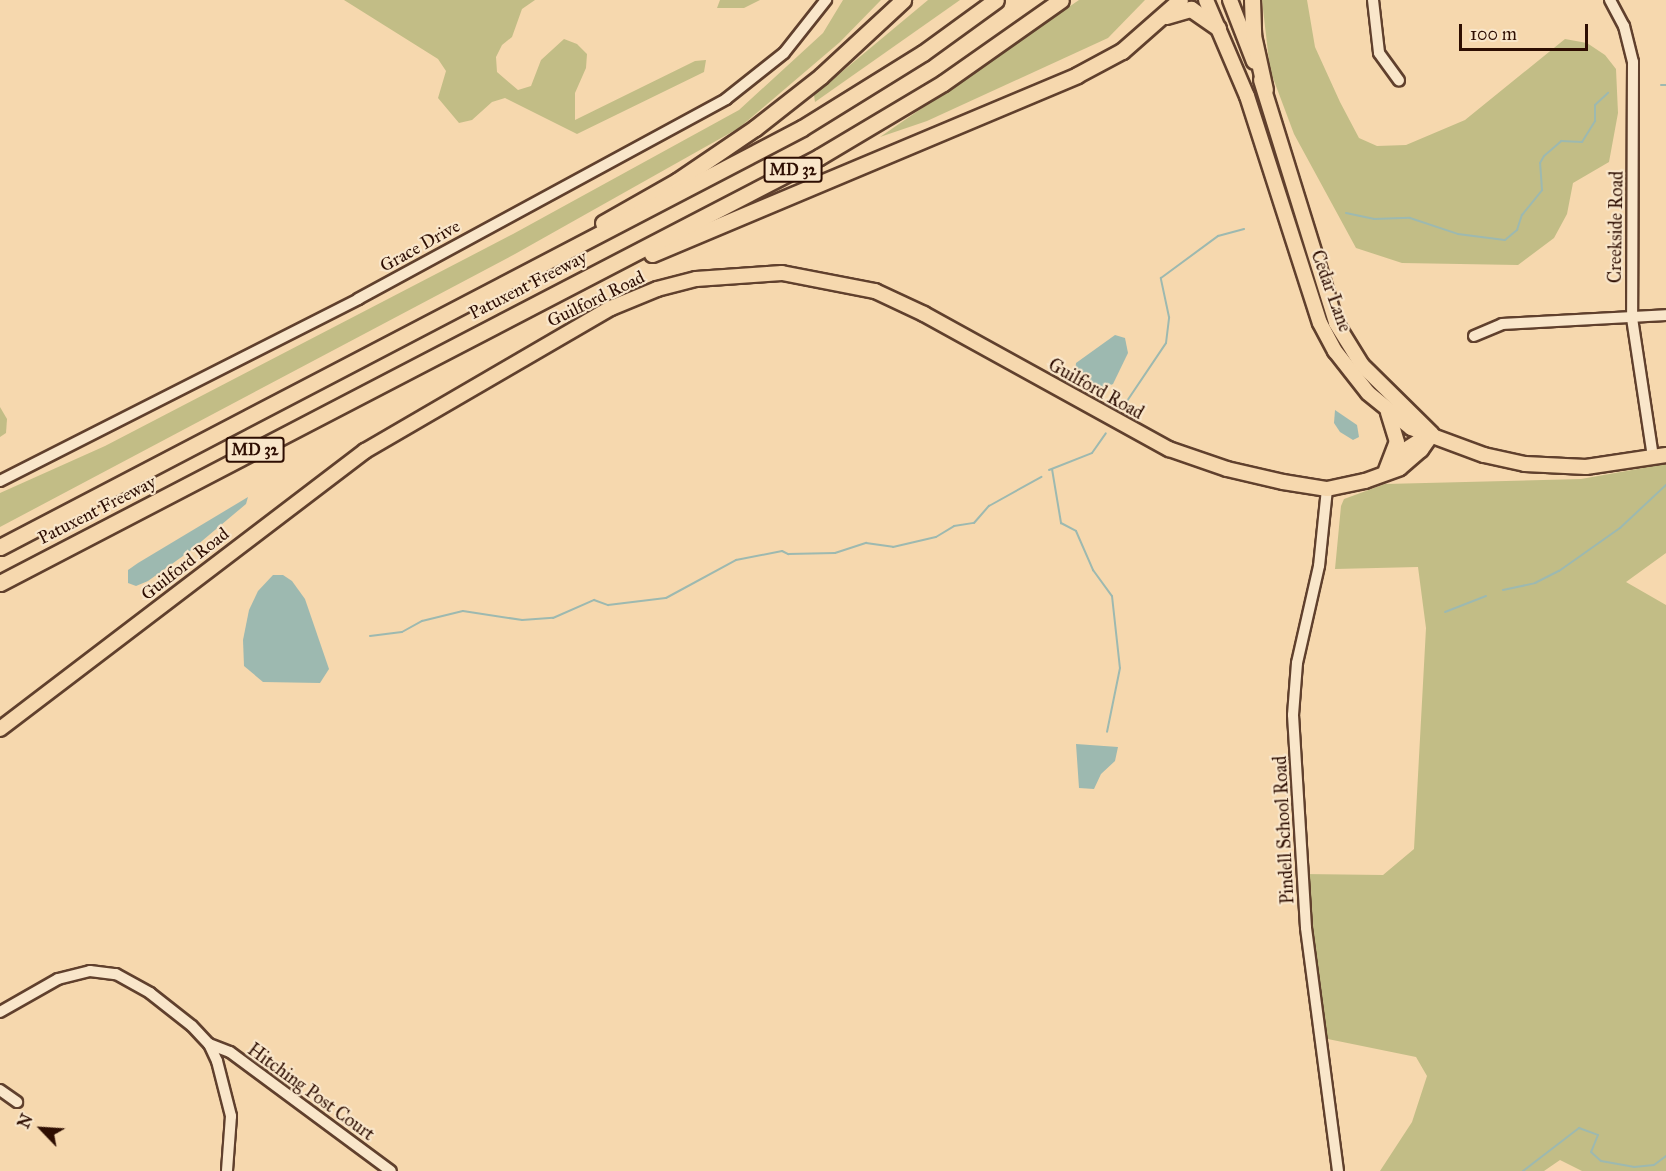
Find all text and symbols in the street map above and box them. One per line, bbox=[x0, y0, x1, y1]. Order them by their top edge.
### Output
scale bar bbox=[1462, 12, 1591, 50]
text: 100 m bbox=[1470, 23, 1517, 45]
road number: MD 32 bbox=[763, 157, 823, 183]
street label: Creekside Road bbox=[1604, 171, 1628, 283]
street label: Grace Drive bbox=[376, 215, 464, 277]
street label: Patuxent Freeway bbox=[466, 246, 590, 324]
street label: Cedar Lane bbox=[1306, 247, 1356, 335]
street label: Guilford Road bbox=[544, 266, 648, 332]
street label: Guilford Road bbox=[1045, 354, 1147, 424]
road number: MD 32 bbox=[225, 437, 285, 463]
street label: Patuxent Freeway bbox=[35, 471, 159, 549]
street label: Guilford Road bbox=[137, 523, 233, 605]
street label: Pindell School Road bbox=[1269, 755, 1299, 905]
street label: Hitching Post Court bbox=[243, 1039, 379, 1145]
north arrow bbox=[12, 1099, 72, 1159]
text: N bbox=[14, 1111, 37, 1131]

